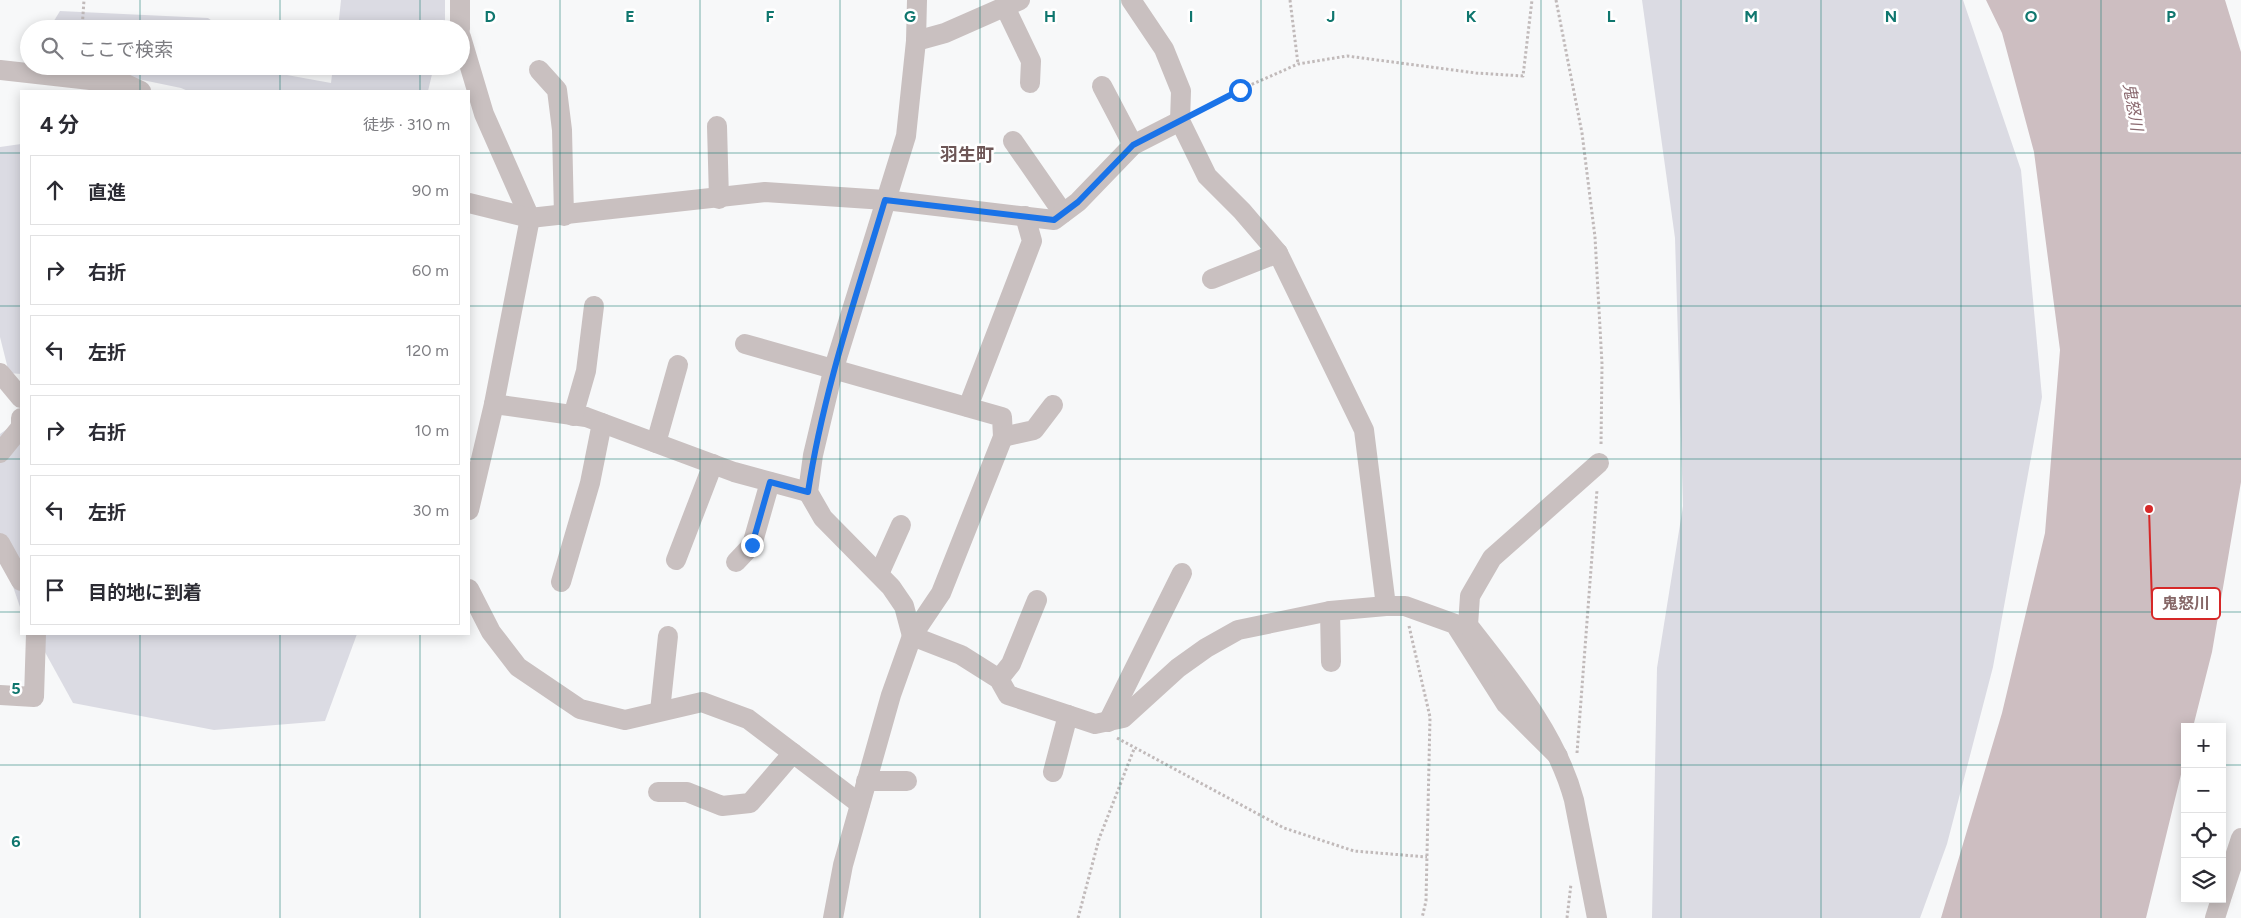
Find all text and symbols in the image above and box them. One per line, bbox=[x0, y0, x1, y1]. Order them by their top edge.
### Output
text: D bbox=[484, 7, 496, 26]
text: E bbox=[625, 7, 635, 26]
text: F bbox=[766, 7, 775, 26]
text: G bbox=[904, 7, 916, 26]
text: H bbox=[1044, 7, 1056, 26]
text: I bbox=[1189, 7, 1193, 26]
text: J bbox=[1327, 7, 1335, 26]
text: K bbox=[1466, 7, 1477, 26]
text: L bbox=[1607, 7, 1616, 26]
text: M bbox=[1744, 7, 1758, 26]
text: N bbox=[1885, 7, 1897, 26]
text: O bbox=[2025, 7, 2038, 26]
text: P bbox=[2166, 7, 2176, 26]
search box bbox=[20, 20, 470, 75]
icon: search bbox=[38, 34, 66, 62]
text: ここで検索 bbox=[78, 38, 173, 61]
route start bbox=[1229, 79, 1252, 102]
water label: 鬼怒川 bbox=[2119, 82, 2147, 134]
text: 4 分 bbox=[40, 112, 79, 137]
text: 徒歩 · 310 m bbox=[363, 115, 450, 134]
district label: 羽生町 bbox=[940, 144, 994, 166]
icon: ahead bbox=[41, 176, 69, 204]
text: 直進 bbox=[88, 181, 126, 204]
text: 90 m bbox=[412, 181, 449, 200]
icon: right bbox=[41, 256, 69, 284]
text: 右折 bbox=[88, 261, 126, 284]
text: 60 m bbox=[412, 261, 449, 280]
icon: left bbox=[41, 336, 69, 364]
text: 左折 bbox=[88, 341, 126, 364]
text: 120 m bbox=[406, 341, 449, 360]
icon: right bbox=[41, 416, 69, 444]
text: 右折 bbox=[88, 421, 126, 444]
text: 10 m bbox=[415, 421, 449, 440]
icon: left bbox=[41, 496, 69, 524]
text: 左折 bbox=[88, 501, 126, 524]
text: 30 m bbox=[412, 501, 449, 520]
route end bbox=[741, 534, 764, 557]
icon: arrive bbox=[41, 576, 69, 604]
text: 目的地に到着 bbox=[88, 581, 202, 604]
callout: 鬼怒川 bbox=[2152, 588, 2220, 619]
text: 鬼怒川 bbox=[2162, 594, 2210, 613]
text: 5 bbox=[11, 679, 21, 698]
map controls bbox=[2181, 723, 2226, 903]
button: + bbox=[2181, 723, 2226, 768]
button: − bbox=[2181, 768, 2226, 813]
button: locate bbox=[2181, 813, 2226, 858]
text: 6 bbox=[11, 832, 21, 851]
button: layers bbox=[2181, 858, 2226, 903]

